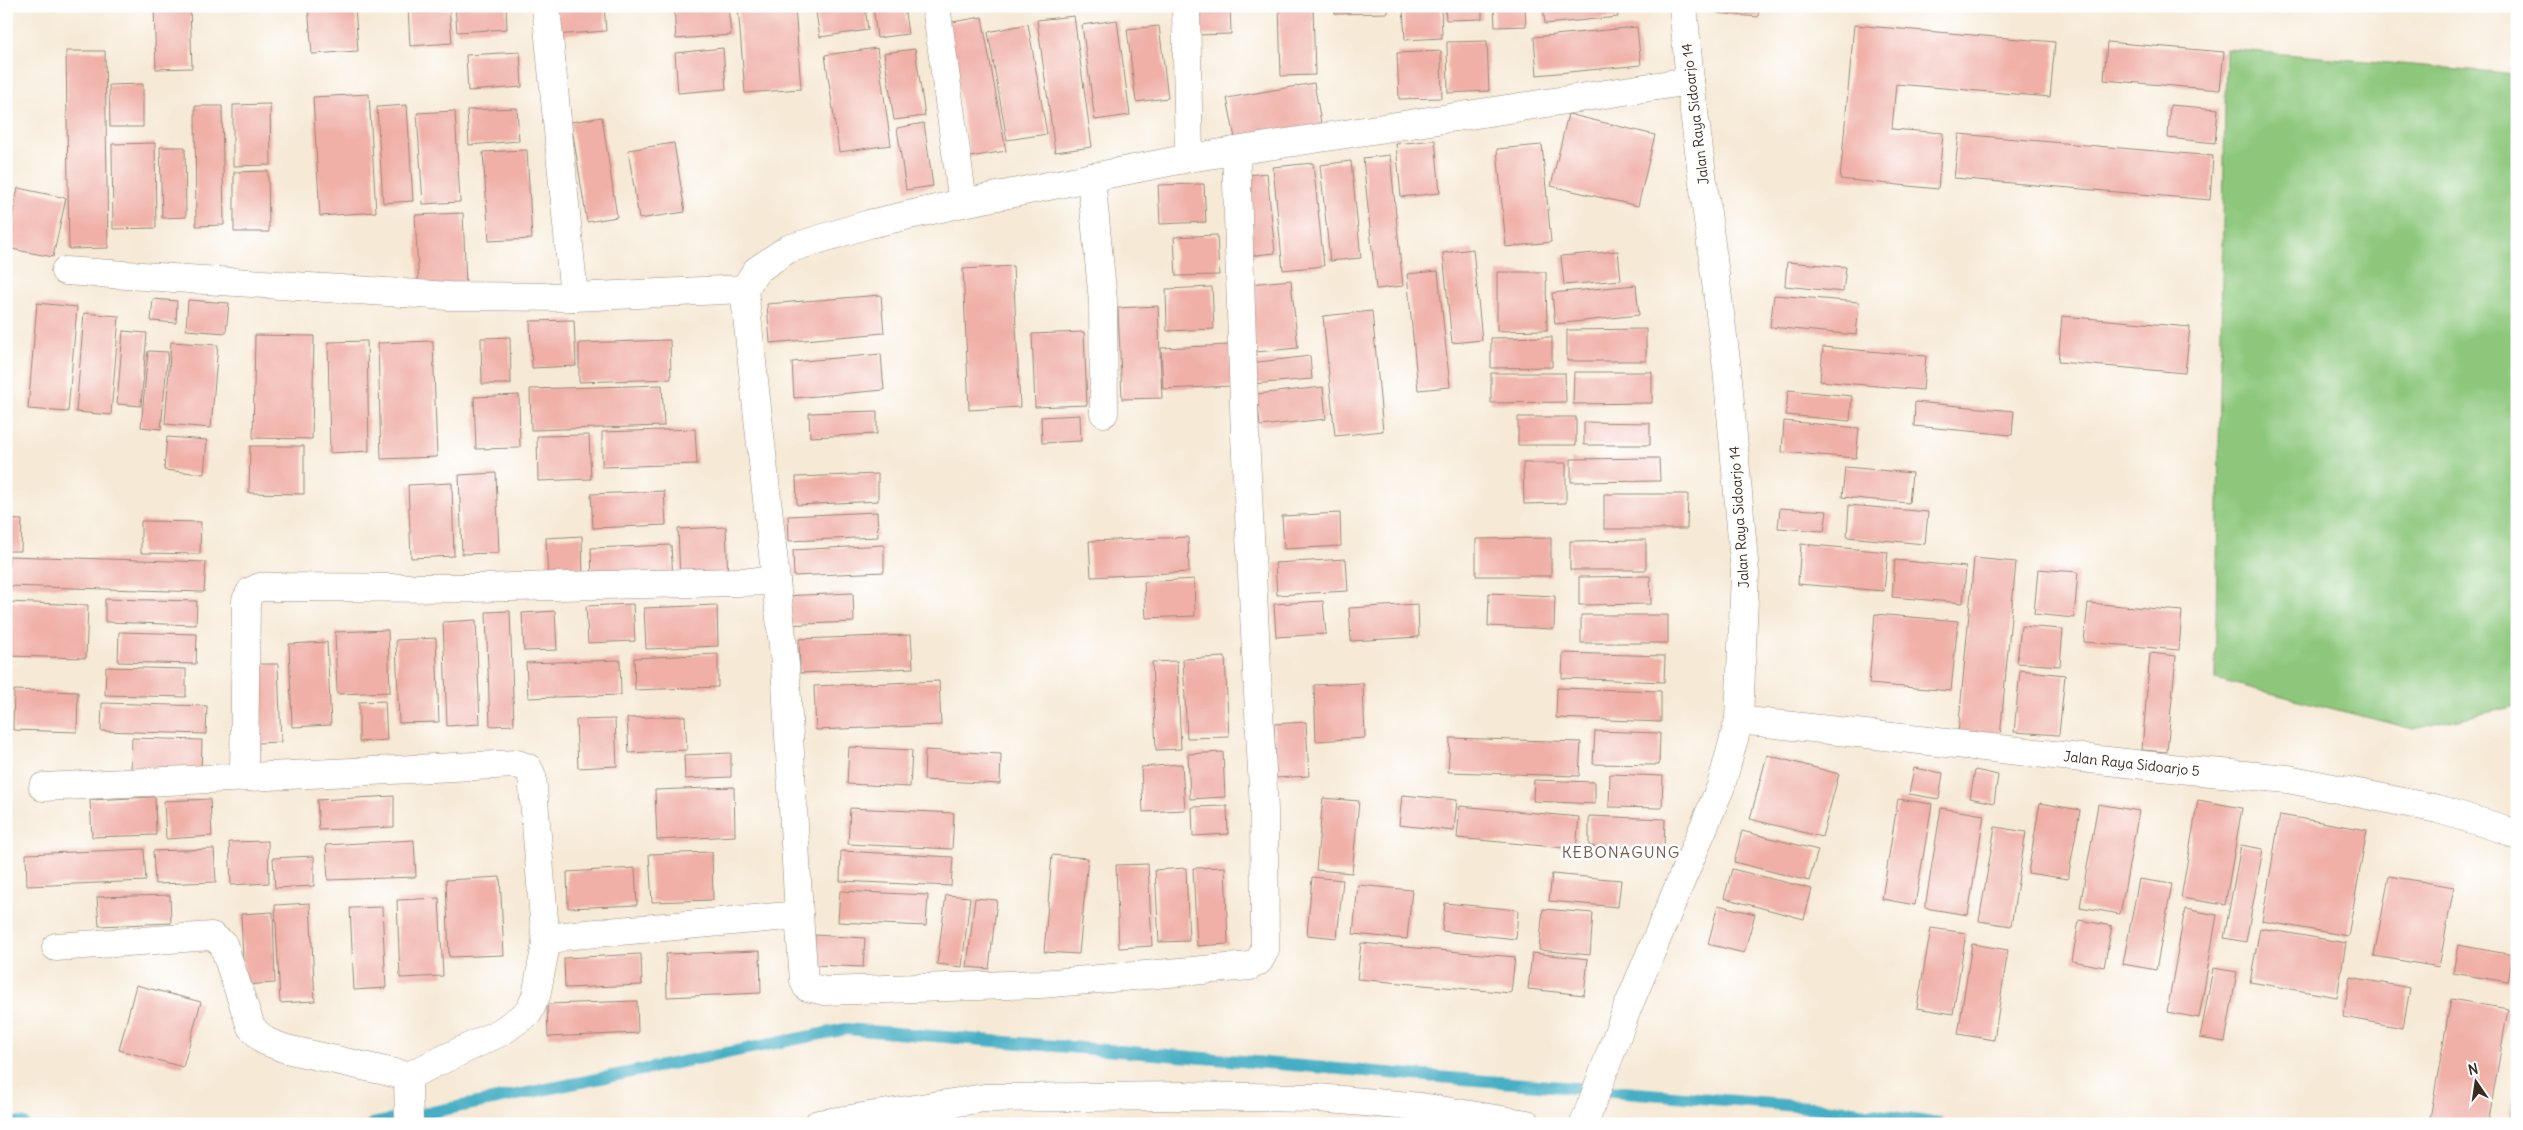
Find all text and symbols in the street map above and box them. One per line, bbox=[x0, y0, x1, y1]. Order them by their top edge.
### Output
street label: Jalan Raya Sidoarjo 14 bbox=[1677, 42, 1713, 186]
street label: Jalan Raya Sidoarjo 14 bbox=[1725, 445, 1753, 589]
street label: Jalan Raya Sidoarjo 5 bbox=[2063, 747, 2200, 780]
district label: KEBONAGUNG bbox=[1562, 842, 1680, 862]
north arrow bbox=[2450, 1058, 2500, 1108]
text: N bbox=[2466, 1059, 2480, 1079]

